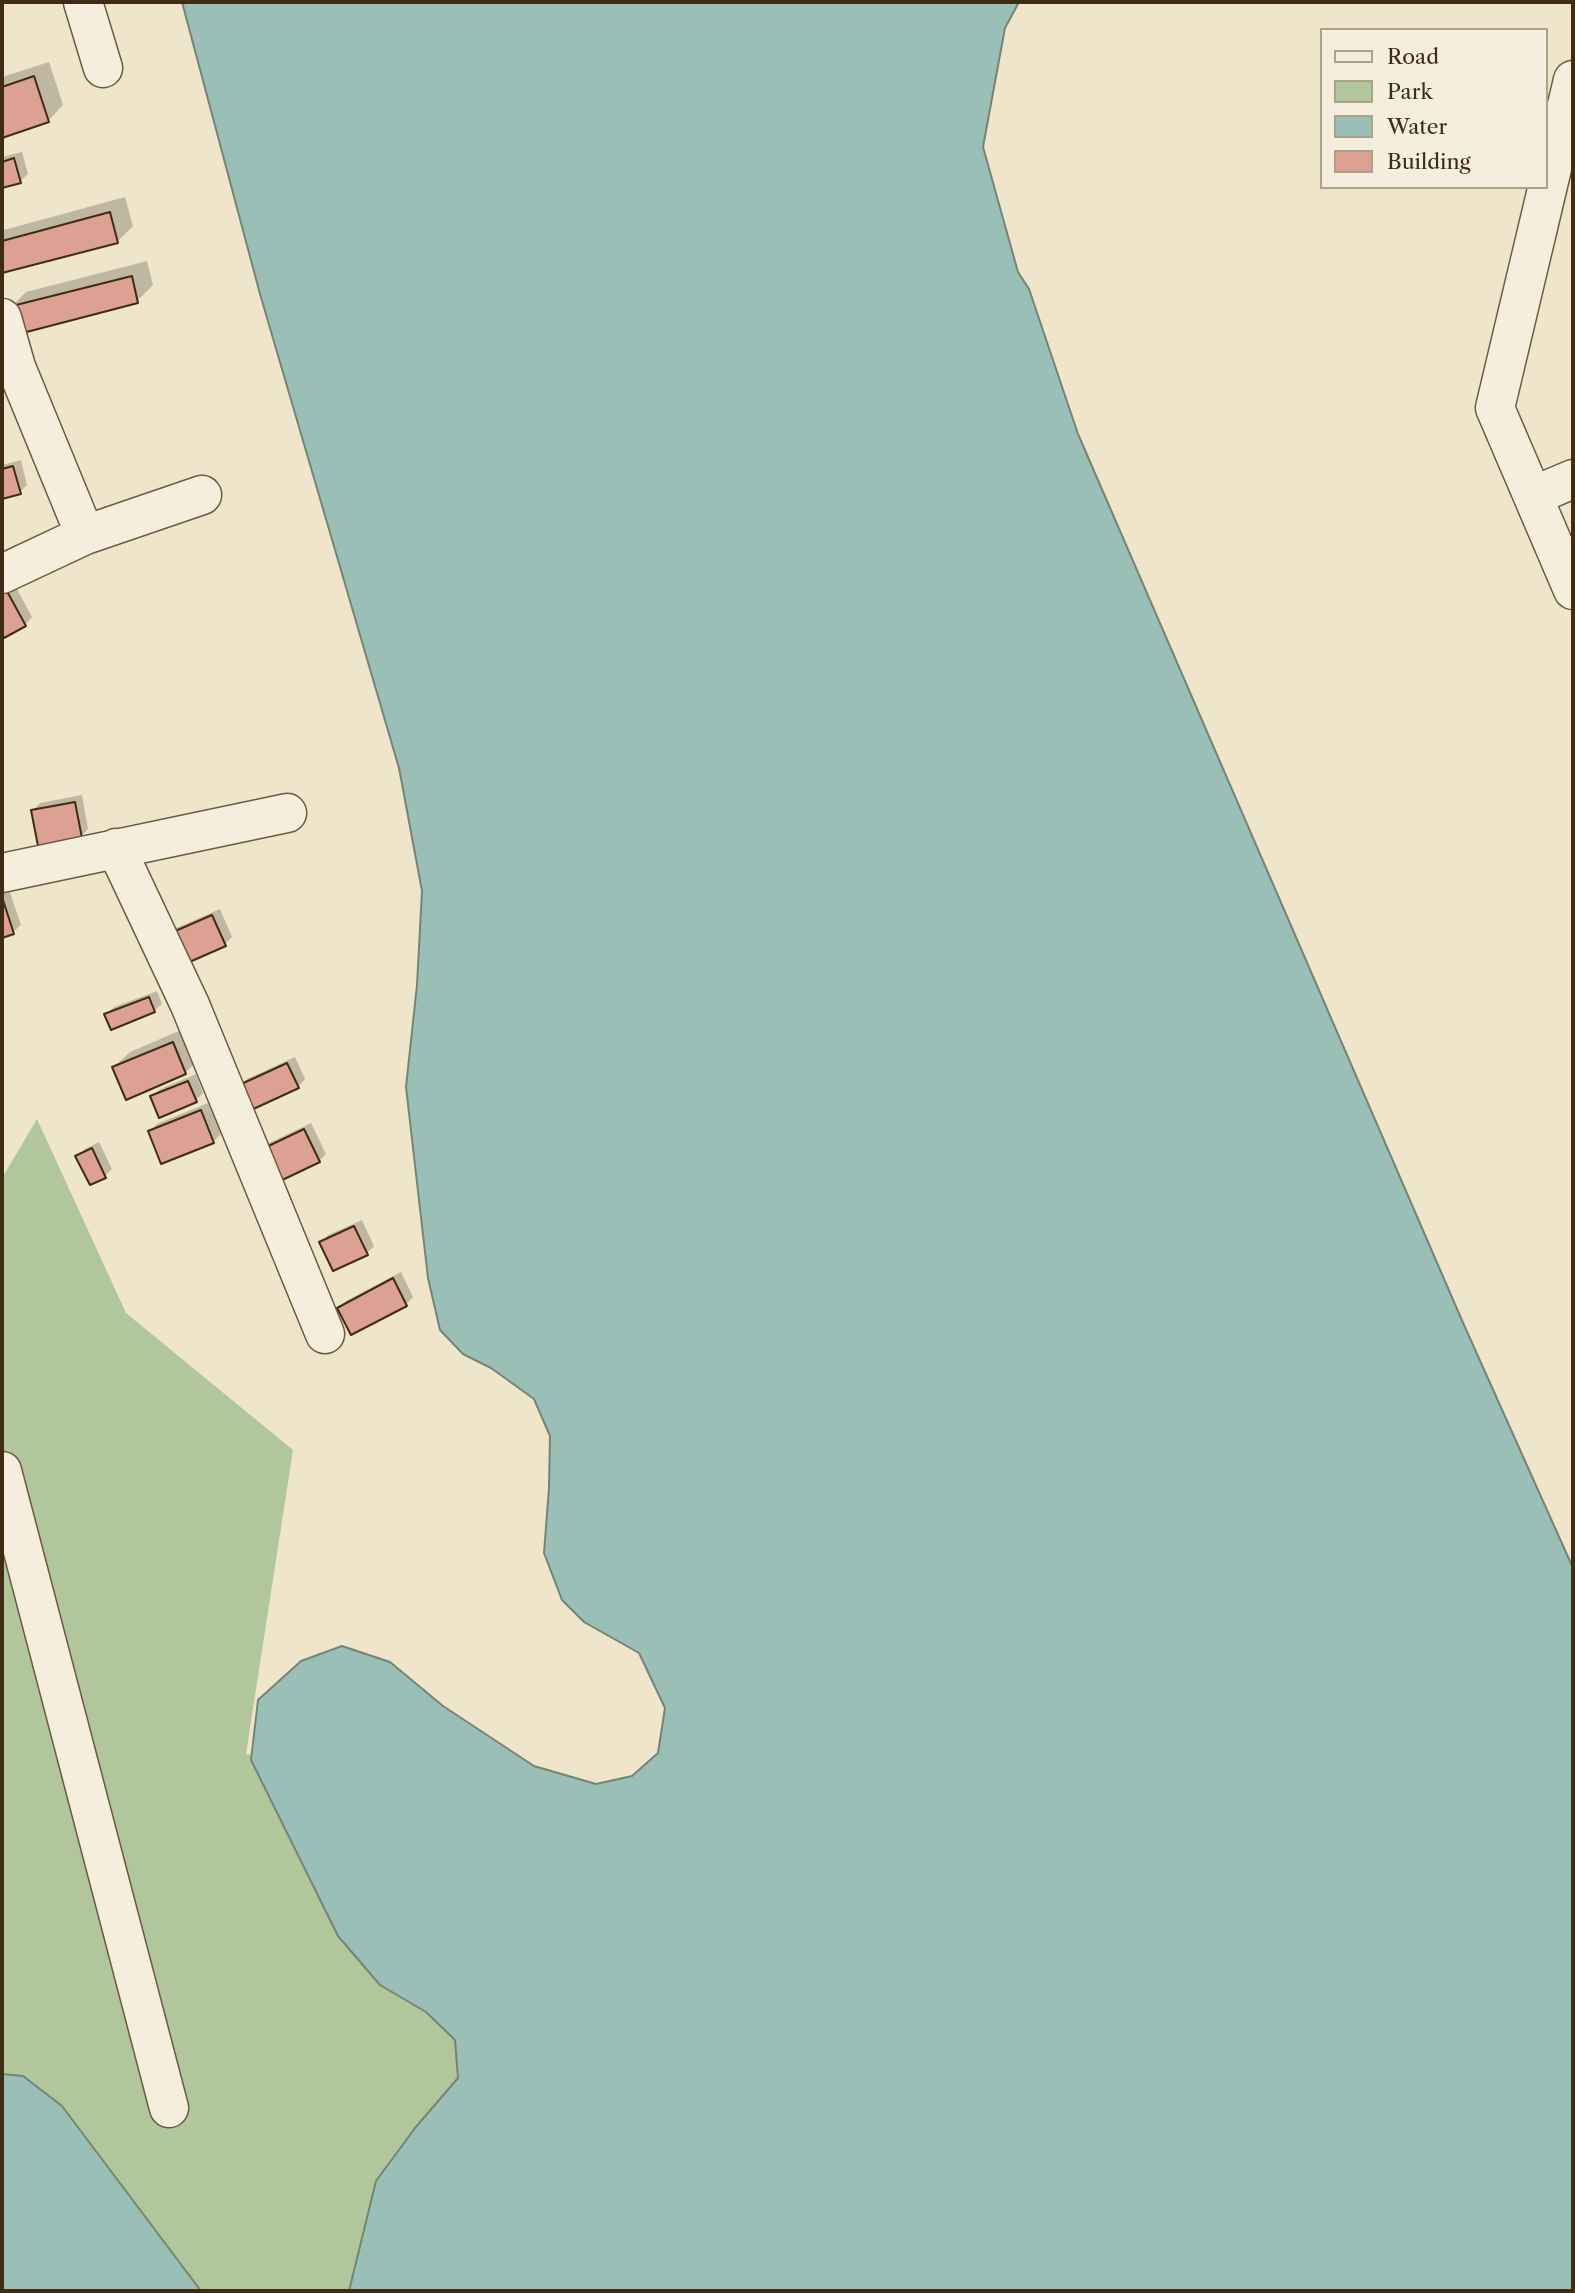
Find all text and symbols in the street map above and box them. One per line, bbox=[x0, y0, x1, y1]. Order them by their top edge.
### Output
legend bbox=[1320, 28, 1547, 189]
text: Road bbox=[1387, 44, 1439, 69]
text: Park bbox=[1387, 79, 1433, 104]
text: Water bbox=[1387, 114, 1447, 139]
text: Building bbox=[1387, 149, 1471, 174]

